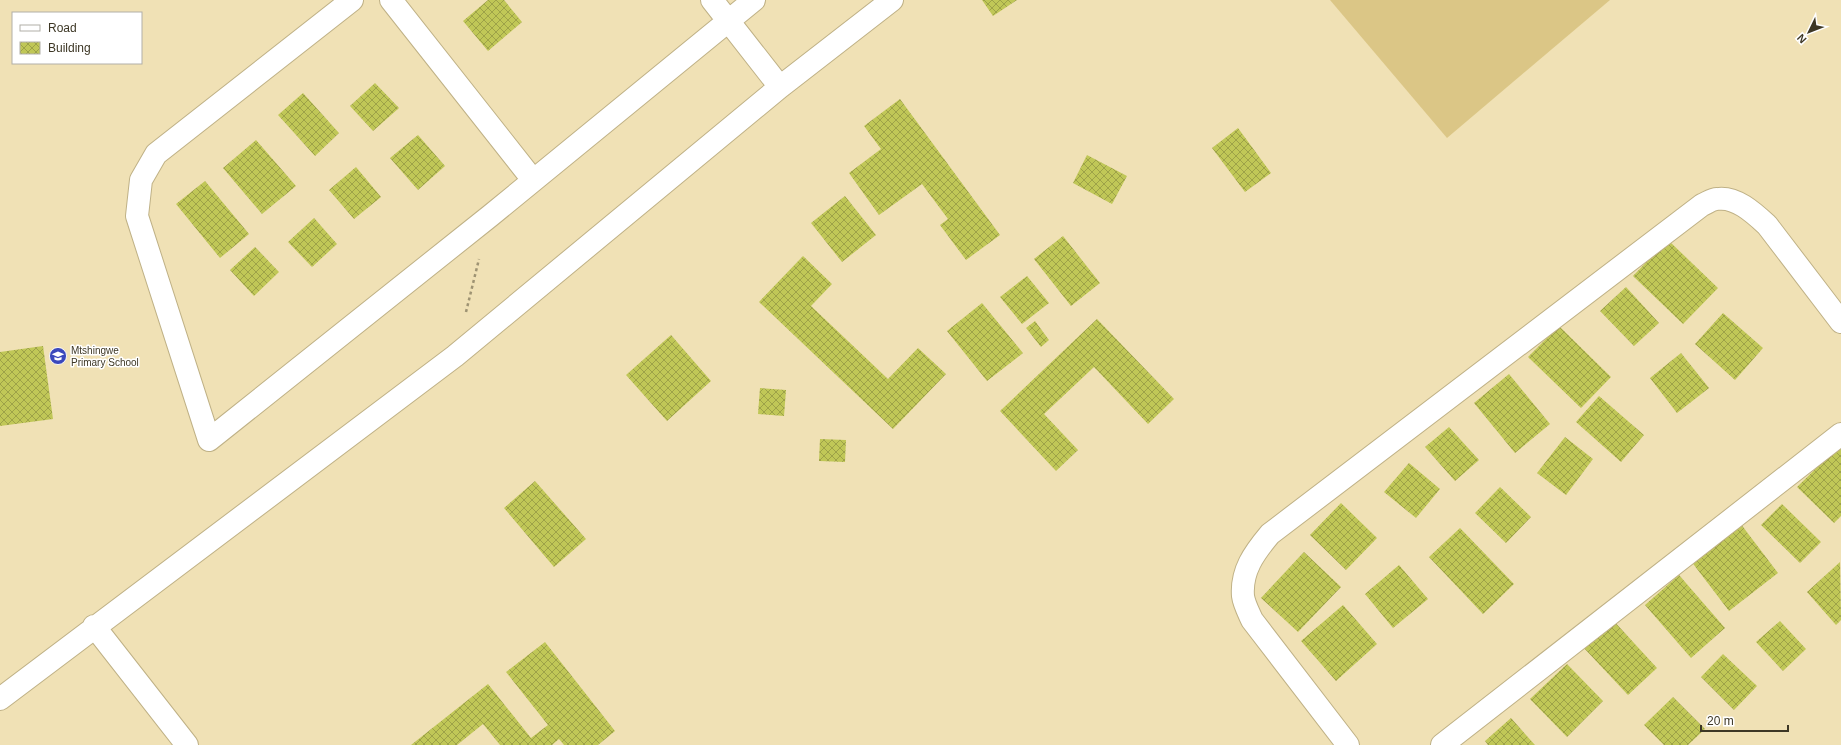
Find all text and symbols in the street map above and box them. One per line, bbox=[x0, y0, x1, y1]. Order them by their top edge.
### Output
legend bbox=[12, 12, 142, 64]
north arrow bbox=[1789, 12, 1829, 52]
text: Road bbox=[48, 21, 77, 35]
text: N bbox=[1795, 32, 1809, 46]
text: Building bbox=[48, 41, 91, 55]
place label: Mtshingwe Primary School bbox=[71, 345, 139, 368]
school or university icon: Mtshingwe Primary School bbox=[48, 346, 68, 366]
scale bar bbox=[1701, 707, 1788, 733]
text: 20 m bbox=[1707, 714, 1734, 728]

